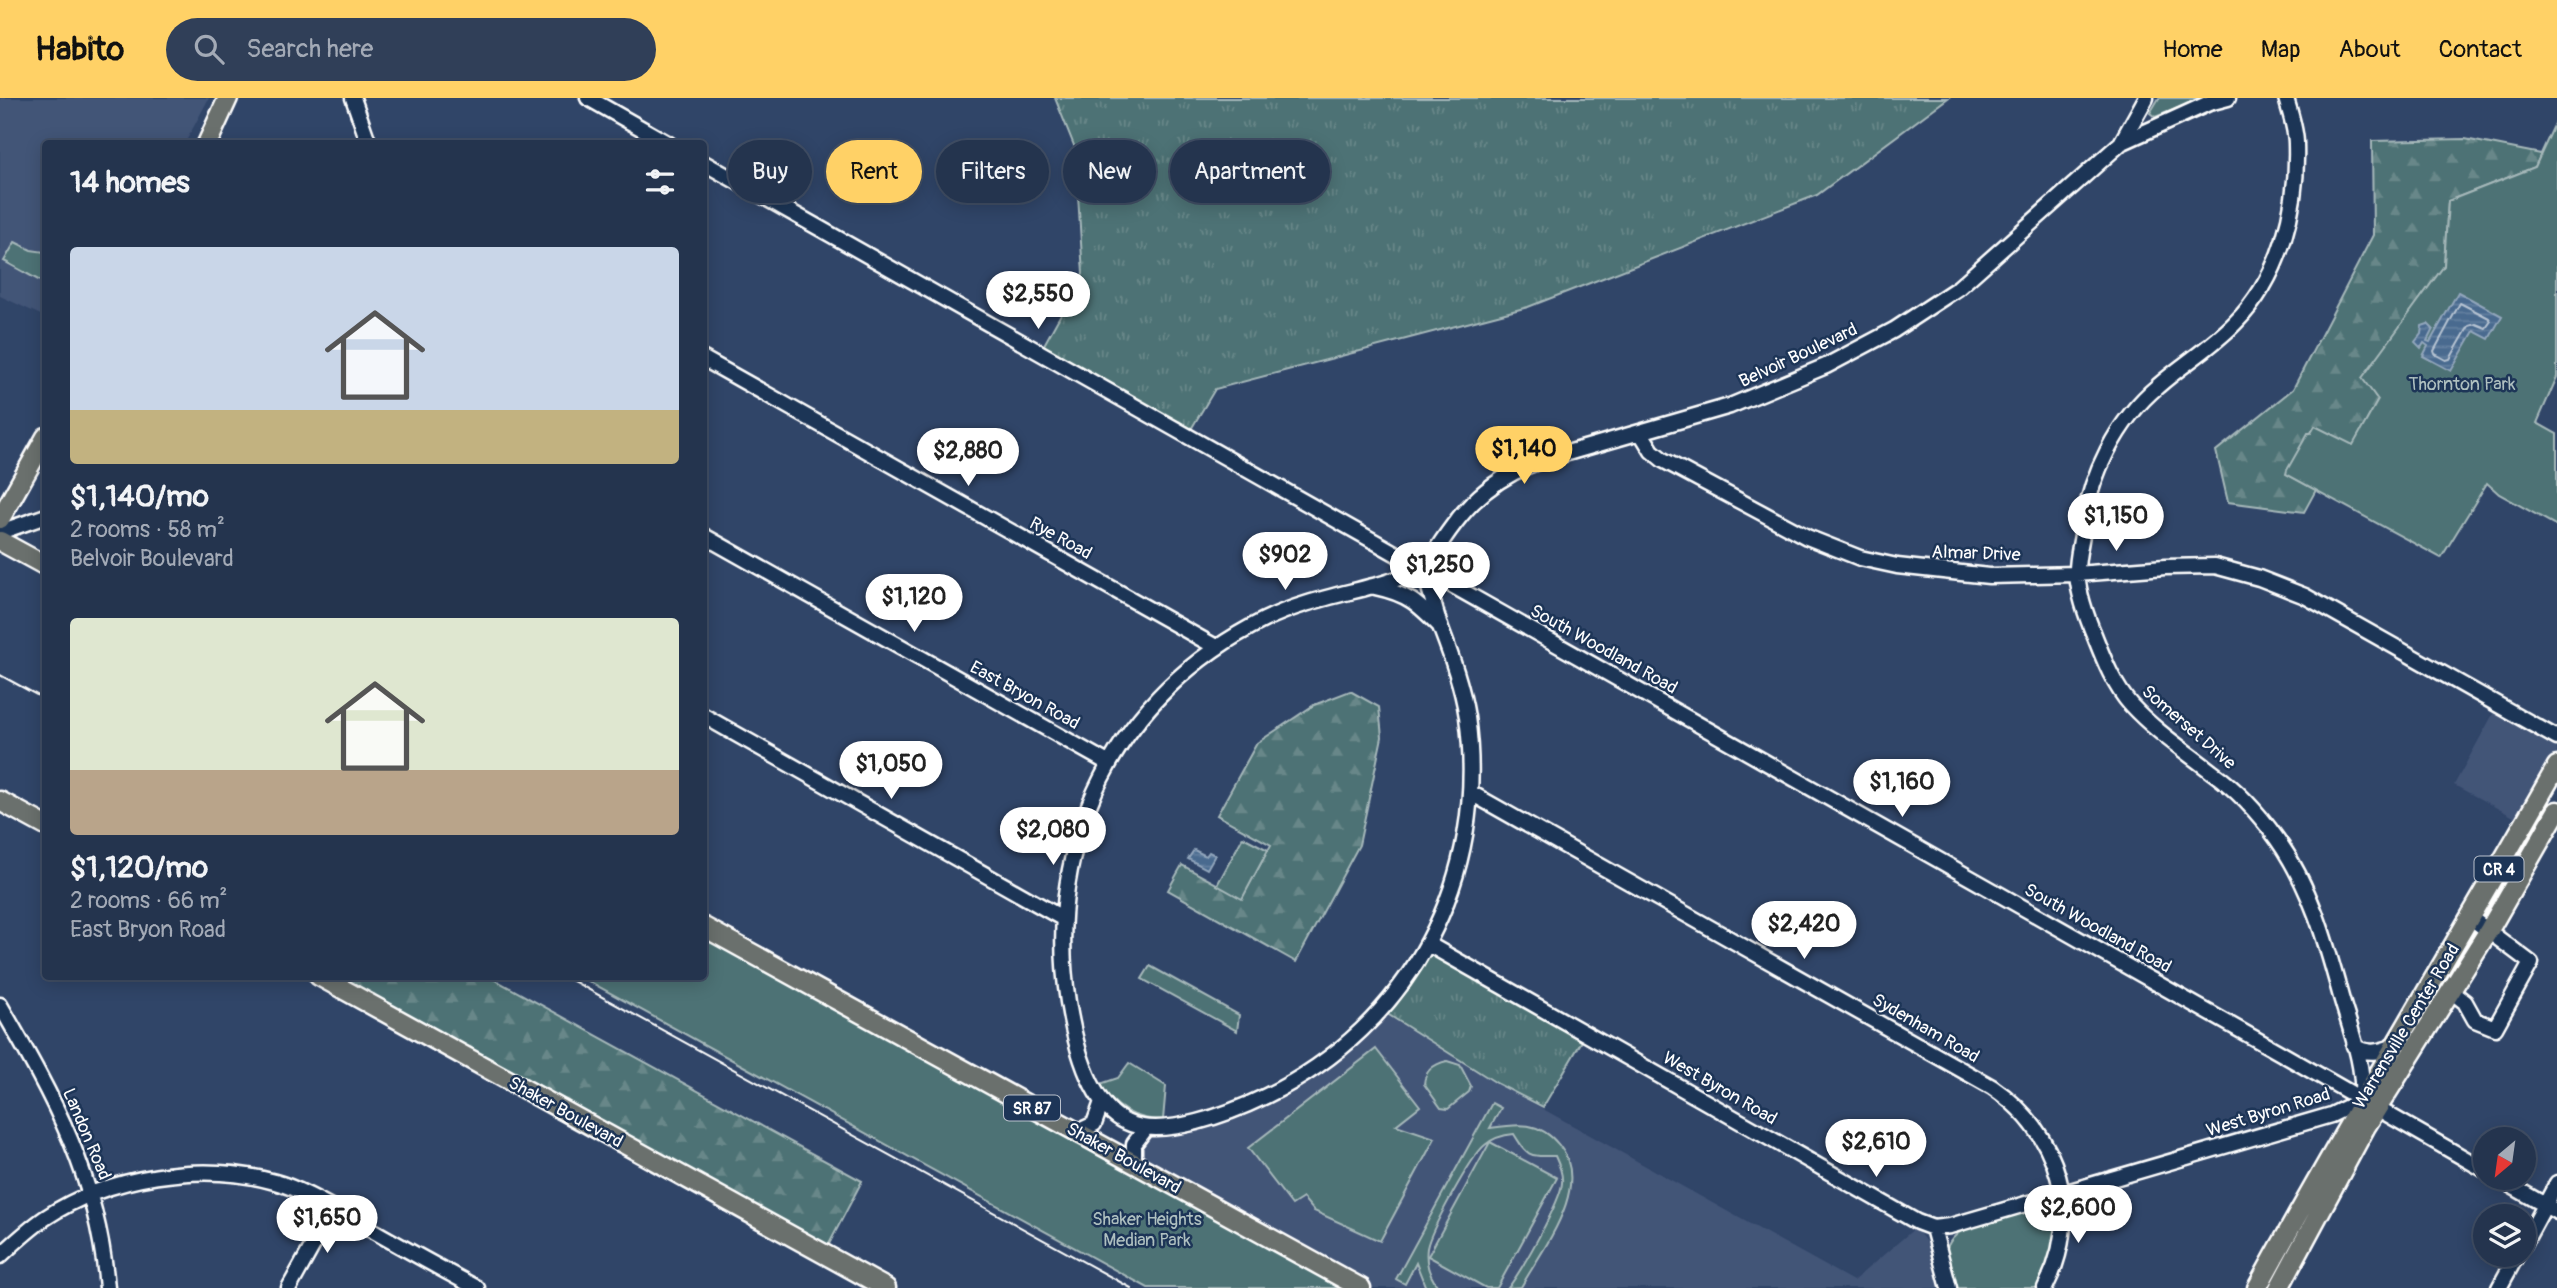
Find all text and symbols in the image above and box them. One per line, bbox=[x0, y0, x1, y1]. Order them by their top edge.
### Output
search box bbox=[166, 18, 656, 81]
text: Habito bbox=[35, 29, 124, 70]
icon: search bbox=[190, 30, 228, 68]
text: Search here bbox=[246, 33, 373, 65]
text: Home bbox=[2162, 35, 2223, 64]
text: Map bbox=[2261, 35, 2301, 64]
text: About bbox=[2339, 35, 2401, 64]
text: Contact bbox=[2439, 35, 2522, 64]
chip: Buy bbox=[728, 140, 812, 203]
chip: Rent bbox=[826, 140, 922, 203]
chip: Filters bbox=[936, 140, 1049, 203]
chip: New bbox=[1063, 140, 1156, 203]
chip: Apartment bbox=[1170, 140, 1330, 203]
icon: filters bbox=[641, 163, 679, 201]
text: 14 homes bbox=[70, 164, 190, 201]
pin: $2,550 bbox=[981, 272, 1095, 331]
text: $2,550 bbox=[1002, 279, 1074, 308]
icon: home bbox=[312, 292, 438, 418]
street label: Belvoir Boulevard bbox=[1735, 318, 1861, 393]
park label: Thornton Park bbox=[2409, 373, 2516, 396]
pin: $1,140 bbox=[1467, 426, 1581, 486]
pin: $2,880 bbox=[911, 428, 1025, 488]
text: $1,140 bbox=[1491, 434, 1557, 463]
text: $2,880 bbox=[933, 436, 1003, 465]
text: $1,140/mo bbox=[70, 478, 209, 515]
pin: $1,150 bbox=[2059, 494, 2173, 553]
text: $1,150 bbox=[2084, 501, 2148, 530]
street label: Rye Road bbox=[1025, 512, 1096, 565]
text: 2 rooms · 58 m² bbox=[70, 515, 225, 544]
pin: $902 bbox=[1244, 532, 1326, 592]
text: $902 bbox=[1259, 540, 1311, 569]
street label: Almar Drive bbox=[1931, 540, 2021, 567]
pin: $1,250 bbox=[1383, 542, 1497, 602]
text: Belvoir Boulevard bbox=[70, 544, 234, 573]
text: $1,250 bbox=[1406, 550, 1474, 579]
pin: $1,120 bbox=[857, 574, 971, 634]
text: $1,120 bbox=[882, 582, 946, 611]
street label: South Woodland Road bbox=[1526, 599, 1681, 699]
street label: East Bryon Road bbox=[966, 656, 1084, 735]
icon: home bbox=[312, 663, 438, 789]
street label: Somerset Drive bbox=[2137, 680, 2241, 775]
pin: $1,050 bbox=[834, 742, 948, 801]
text: $1,050 bbox=[855, 749, 927, 778]
pin: $1,160 bbox=[1845, 760, 1959, 819]
text: $1,160 bbox=[1869, 767, 1935, 796]
pin: $2,080 bbox=[996, 808, 1110, 867]
text: $2,080 bbox=[1016, 815, 1090, 844]
text: $1,120/mo bbox=[70, 849, 208, 886]
road number: CR 4 bbox=[2474, 856, 2524, 882]
street label: South Woodland Road bbox=[2020, 878, 2175, 978]
text: 2 rooms · 66 m² bbox=[70, 886, 227, 915]
pin: $2,420 bbox=[1747, 902, 1861, 961]
text: $2,420 bbox=[1767, 909, 1841, 938]
text: East Bryon Road bbox=[70, 915, 226, 944]
street label: Warrensville Center Road bbox=[2348, 939, 2465, 1113]
street label: Sydenham Road bbox=[1868, 989, 1983, 1068]
street label: West Byron Road bbox=[1658, 1046, 1781, 1130]
street label: Shaker Boulevard bbox=[504, 1071, 627, 1153]
street label: West Byron Road bbox=[2203, 1083, 2333, 1142]
street label: Landon Road bbox=[57, 1085, 116, 1184]
road number: SR 87 bbox=[1004, 1096, 1060, 1120]
street label: Shaker Boulevard bbox=[1062, 1117, 1185, 1199]
pin: $2,610 bbox=[1819, 1119, 1933, 1179]
text: $2,610 bbox=[1841, 1127, 1911, 1156]
north arrow bbox=[2473, 1127, 2536, 1190]
map controls bbox=[2473, 1127, 2536, 1267]
pin: $2,600 bbox=[2021, 1186, 2135, 1245]
text: $2,600 bbox=[2040, 1193, 2116, 1222]
pin: $1,650 bbox=[270, 1196, 384, 1255]
text: $1,650 bbox=[293, 1203, 361, 1232]
button: layers bbox=[2473, 1204, 2536, 1267]
park label: Shaker Heights Median Park bbox=[1092, 1208, 1202, 1252]

